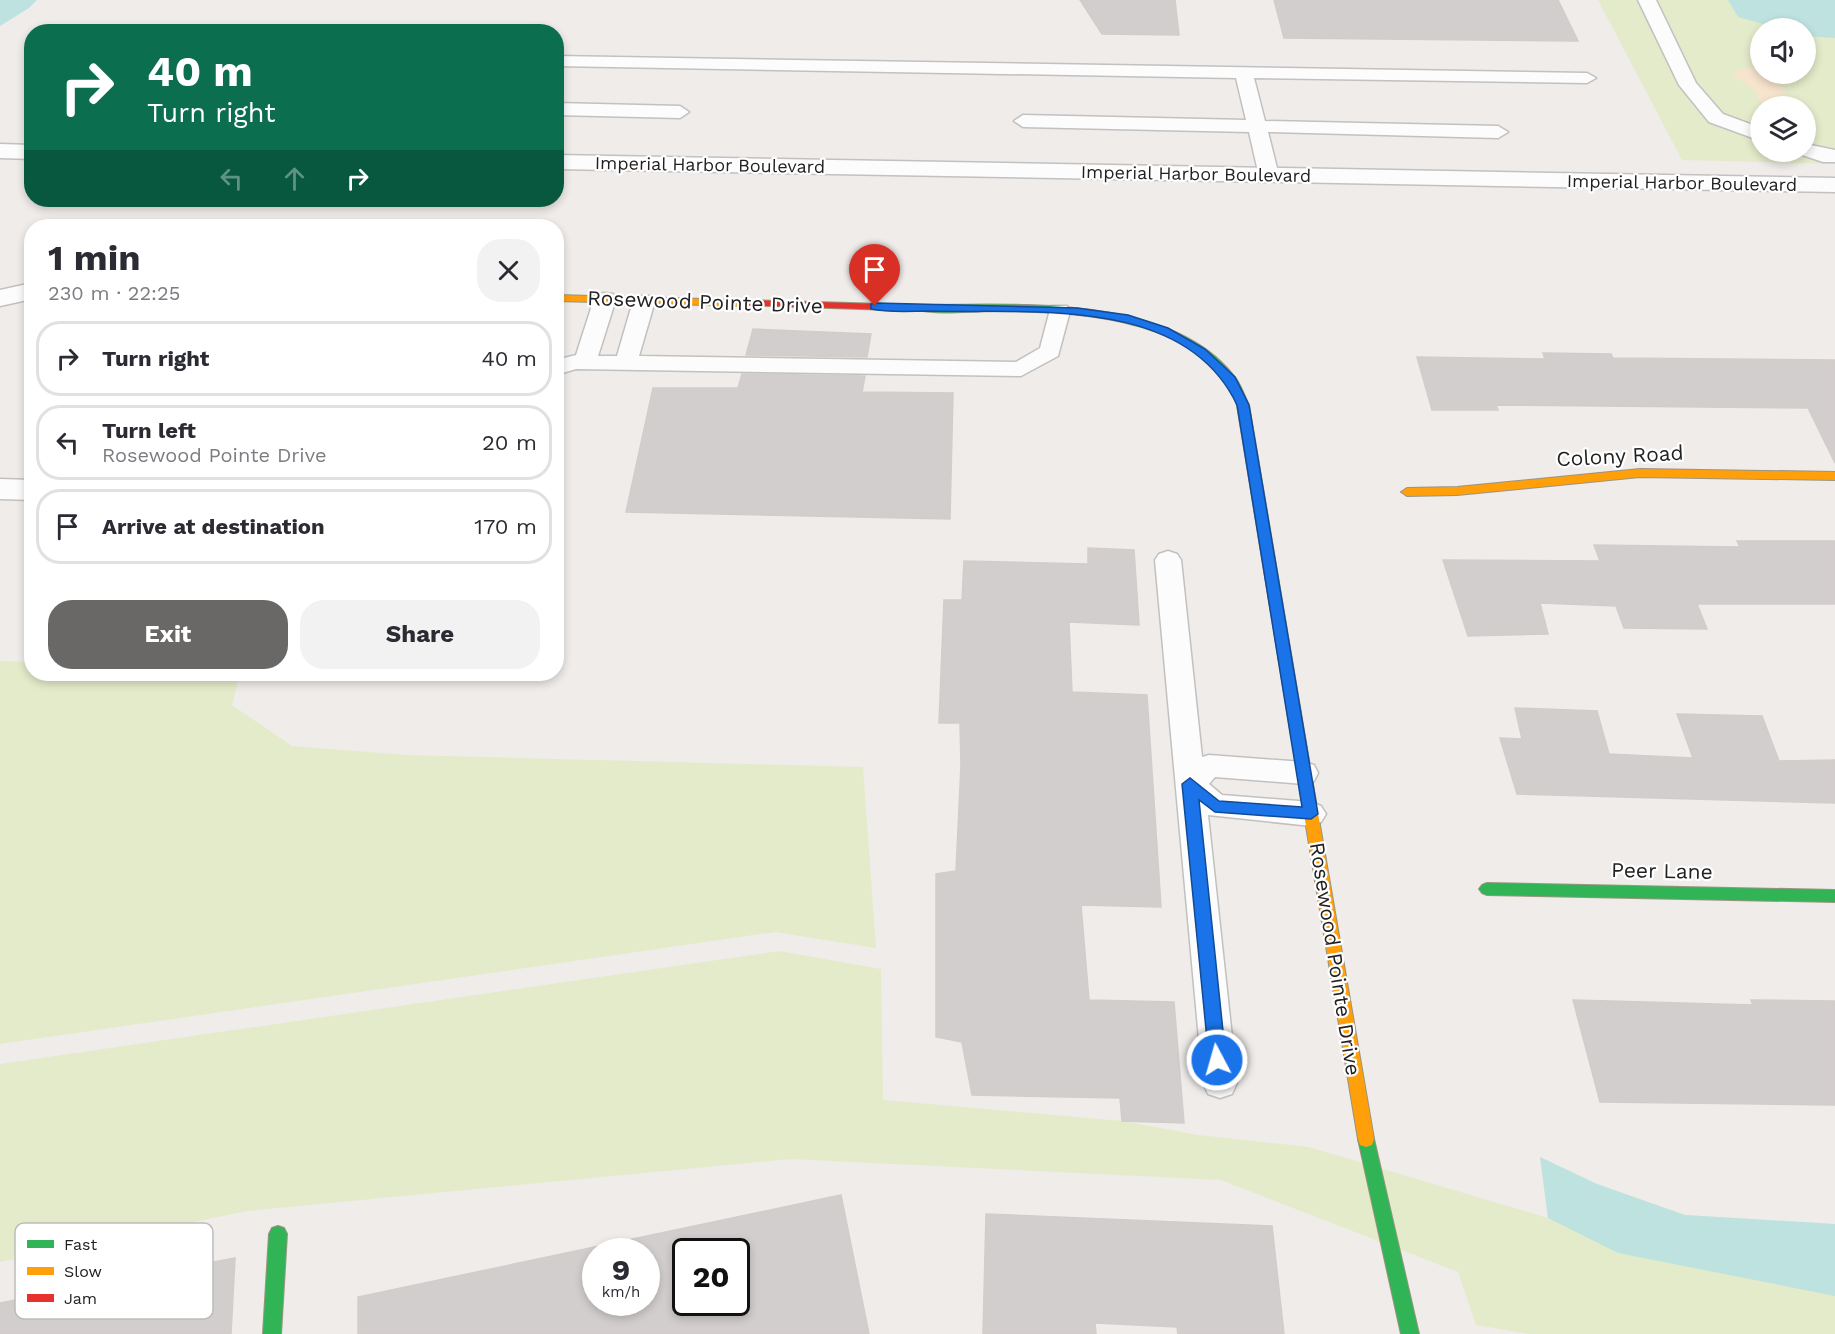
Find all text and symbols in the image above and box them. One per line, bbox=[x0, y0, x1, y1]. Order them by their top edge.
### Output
map controls bbox=[1750, 18, 1816, 162]
button: sound bbox=[1750, 18, 1816, 84]
text: 40 m bbox=[147, 47, 253, 96]
icon: right bbox=[48, 48, 126, 126]
button: layers bbox=[1750, 96, 1816, 162]
text: Turn right bbox=[147, 97, 276, 129]
street label: Imperial Harbor Boulevard bbox=[595, 152, 825, 177]
street label: Imperial Harbor Boulevard bbox=[1081, 161, 1311, 186]
icon: left bbox=[215, 162, 248, 195]
icon: ahead bbox=[278, 162, 311, 195]
icon: right bbox=[341, 162, 374, 195]
street label: Imperial Harbor Boulevard bbox=[1567, 170, 1797, 195]
text: 1 min bbox=[48, 237, 140, 279]
button: close bbox=[477, 239, 540, 302]
pin bbox=[849, 244, 900, 306]
icon: arrive bbox=[858, 253, 891, 286]
text: 230 m · 22:25 bbox=[48, 281, 180, 305]
street label: Rosewood Pointe Drive bbox=[587, 285, 823, 318]
icon: right bbox=[51, 342, 84, 375]
text: Turn right bbox=[102, 346, 209, 371]
text: 40 m bbox=[481, 346, 537, 371]
text: Turn left bbox=[102, 418, 196, 443]
icon: left bbox=[51, 426, 84, 459]
text: 20 m bbox=[482, 430, 537, 455]
street label: Colony Road bbox=[1556, 440, 1684, 471]
text: Rosewood Pointe Drive bbox=[102, 443, 327, 467]
icon: arrive bbox=[51, 510, 84, 543]
text: Arrive at destination bbox=[102, 514, 325, 539]
text: 170 m bbox=[474, 514, 537, 539]
button: Exit bbox=[48, 600, 288, 669]
button: Share bbox=[300, 600, 540, 669]
street label: Rosewood Pointe Drive bbox=[1305, 840, 1366, 1077]
street label: Peer Lane bbox=[1611, 857, 1713, 884]
position arrow bbox=[1185, 1028, 1249, 1092]
legend bbox=[15, 1223, 213, 1319]
text: Fast bbox=[64, 1235, 97, 1254]
speed limit sign: 20 bbox=[672, 1238, 750, 1316]
text: 9 bbox=[612, 1252, 630, 1287]
text: Slow bbox=[64, 1262, 102, 1281]
text: km/h bbox=[602, 1283, 640, 1301]
text: Jam bbox=[64, 1289, 97, 1308]

